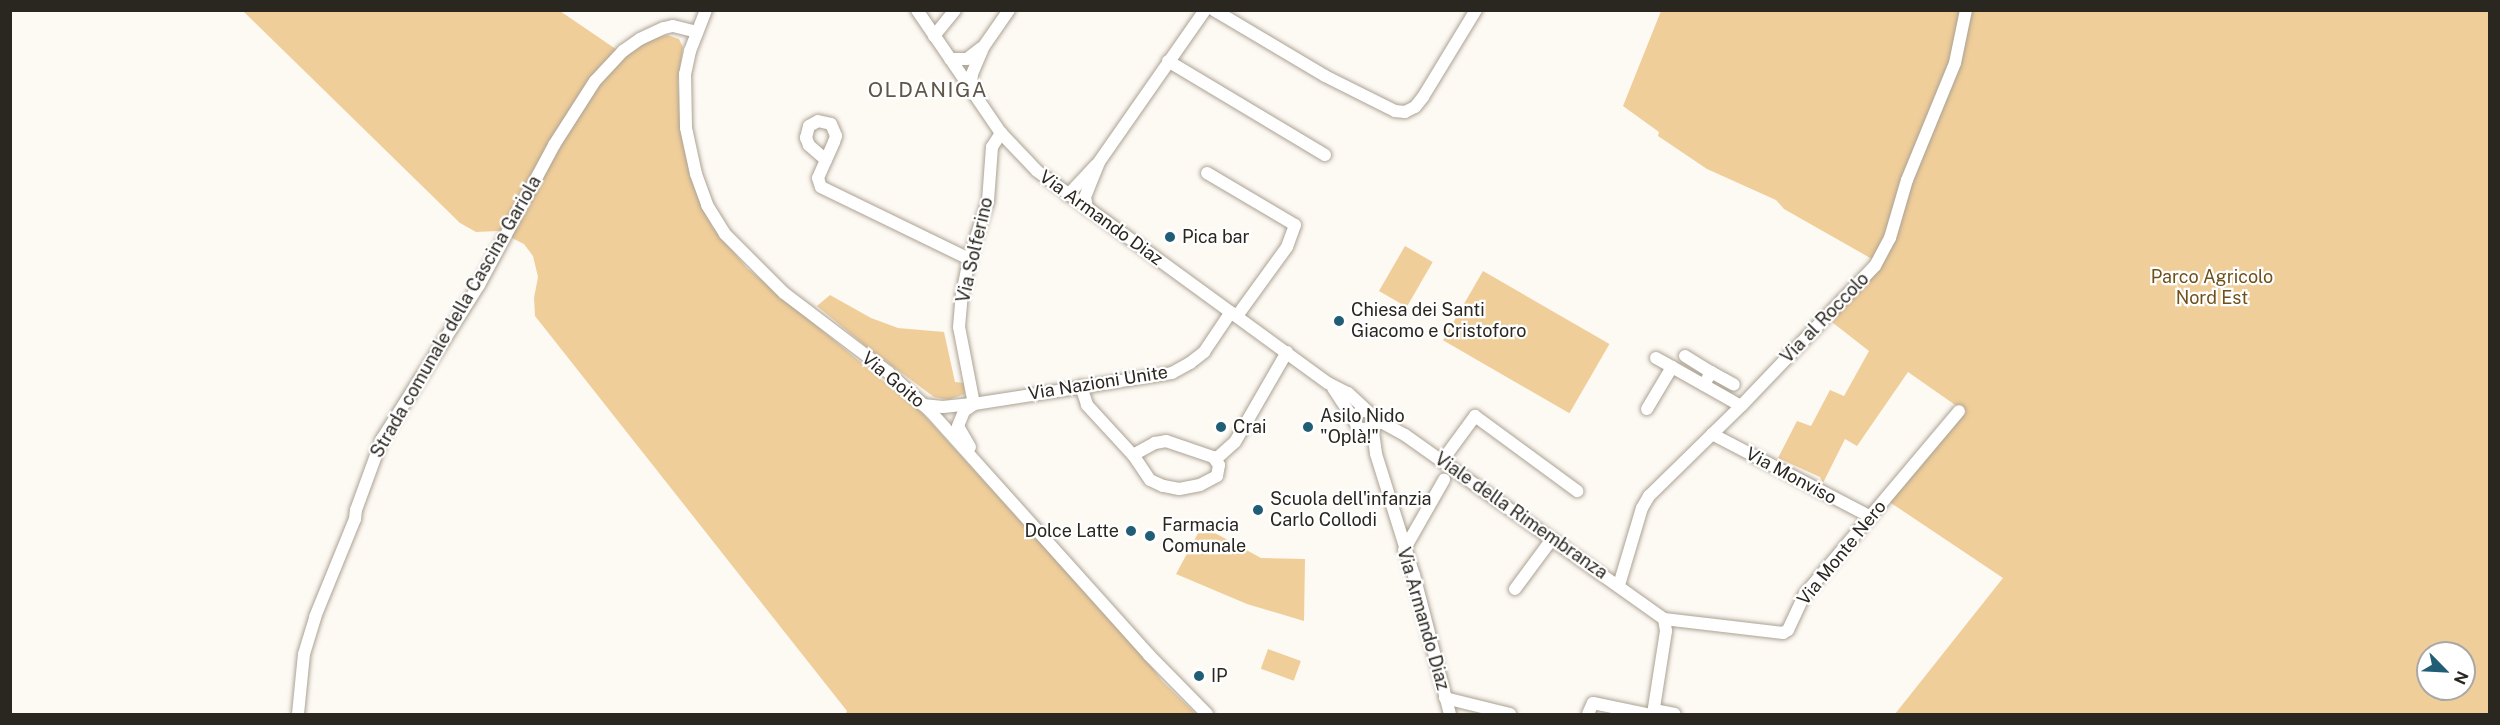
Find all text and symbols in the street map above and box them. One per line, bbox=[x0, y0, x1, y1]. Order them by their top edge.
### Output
district label: OLDANIGA bbox=[868, 77, 988, 103]
street label: Via Armando Diaz bbox=[1035, 166, 1167, 270]
street label: Strada comunale della Cascina Gariola bbox=[366, 172, 546, 462]
street label: Via Solferino bbox=[952, 195, 998, 305]
place label: Pica bar bbox=[1182, 226, 1250, 248]
marker: Pica bar bbox=[1163, 230, 1177, 244]
park label: Parco Agricolo Nord Est bbox=[2151, 267, 2273, 310]
street label: Via al Roccolo bbox=[1776, 268, 1874, 368]
place label: Chiesa dei Santi Giacomo e Cristoforo bbox=[1351, 300, 1527, 342]
marker: Chiesa dei Santi Giacomo e Cristoforo bbox=[1332, 314, 1346, 328]
street label: Via Goito bbox=[857, 347, 929, 413]
street label: Via Nazioni Unite bbox=[1027, 361, 1169, 405]
place label: Asilo Nido "Oplà!" bbox=[1320, 406, 1405, 448]
place label: Crai bbox=[1233, 416, 1267, 438]
marker: Crai bbox=[1214, 420, 1228, 434]
marker: Asilo Nido "Oplà!" bbox=[1301, 420, 1315, 434]
street label: Via Monviso bbox=[1742, 443, 1840, 509]
street label: Viale della Rimembranza bbox=[1430, 448, 1612, 584]
place label: Scuola dell'infanzia Carlo Collodi bbox=[1270, 489, 1432, 532]
street label: Via Monte Nero bbox=[1793, 496, 1891, 610]
marker: Scuola dell'infanzia Carlo Collodi bbox=[1251, 503, 1265, 517]
place label: Farmacia Comunale bbox=[1162, 515, 1246, 558]
place label: Dolce Latte bbox=[1024, 520, 1119, 542]
marker: Dolce Latte bbox=[1124, 524, 1138, 538]
marker: Farmacia Comunale bbox=[1143, 529, 1157, 543]
street label: Via Armando Diaz bbox=[1392, 545, 1454, 693]
north arrow bbox=[2416, 641, 2476, 701]
place label: IP bbox=[1211, 665, 1228, 687]
text: N bbox=[2450, 668, 2472, 687]
marker: IP bbox=[1192, 669, 1206, 683]

